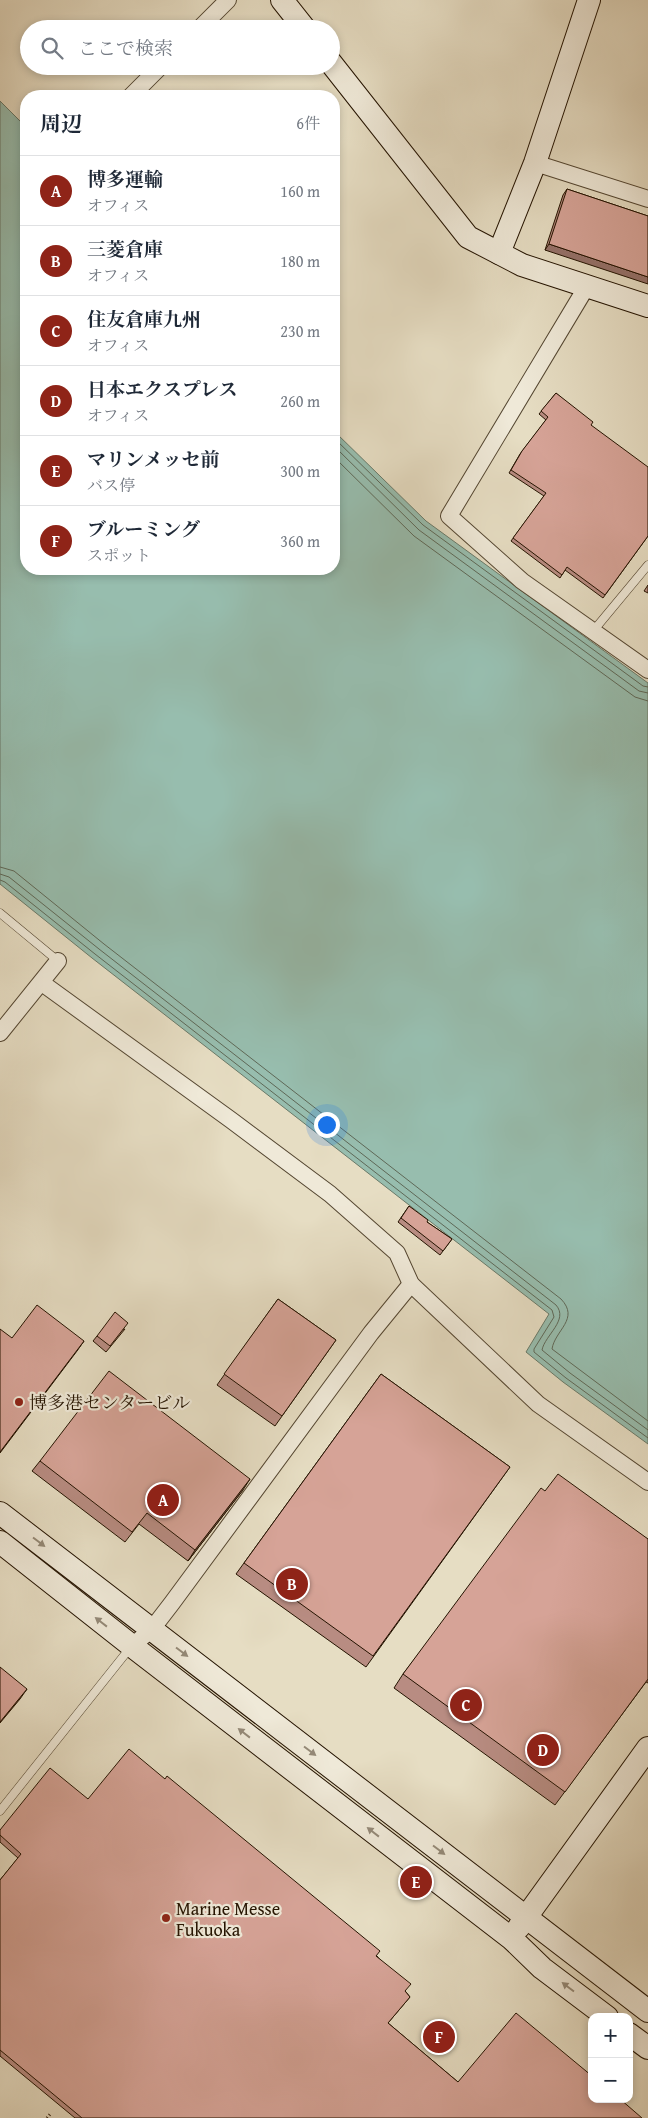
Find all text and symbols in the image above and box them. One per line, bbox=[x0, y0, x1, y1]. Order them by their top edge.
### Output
search box bbox=[20, 20, 340, 75]
icon: search bbox=[38, 34, 66, 62]
text: ここで検索 bbox=[78, 34, 173, 62]
text: 周辺 bbox=[40, 108, 82, 139]
text: 6件 bbox=[296, 111, 320, 135]
text: 博多運輸 bbox=[87, 165, 163, 193]
text: A bbox=[51, 179, 61, 203]
text: 160 m bbox=[280, 179, 320, 203]
text: オフィス bbox=[87, 193, 149, 217]
text: 三菱倉庫 bbox=[87, 235, 163, 263]
text: B bbox=[51, 249, 61, 273]
text: 180 m bbox=[280, 249, 320, 273]
text: オフィス bbox=[87, 263, 149, 287]
text: 住友倉庫九州 bbox=[87, 305, 201, 333]
text: C bbox=[51, 319, 61, 343]
text: 230 m bbox=[280, 319, 320, 343]
text: オフィス bbox=[87, 333, 149, 357]
text: 日本エクスプレス bbox=[87, 375, 237, 403]
text: D bbox=[51, 389, 61, 413]
text: 260 m bbox=[280, 389, 320, 413]
text: オフィス bbox=[87, 403, 149, 427]
text: マリンメッセ前 bbox=[87, 445, 219, 473]
text: E bbox=[52, 459, 60, 483]
text: 300 m bbox=[280, 459, 320, 483]
text: バス停 bbox=[87, 473, 135, 497]
text: ブルーミング bbox=[87, 515, 200, 543]
text: F bbox=[52, 529, 60, 553]
text: 360 m bbox=[280, 529, 320, 553]
text: スポット bbox=[87, 543, 151, 567]
your location bbox=[314, 1112, 340, 1138]
place label: 博多港センタービル bbox=[29, 1389, 190, 1416]
marker: 博多港センタービル bbox=[13, 1396, 25, 1408]
pin: A bbox=[147, 1481, 179, 1519]
one-way arrow bbox=[32, 1537, 45, 1548]
pin: B bbox=[276, 1565, 308, 1603]
one-way arrow bbox=[95, 1617, 108, 1628]
one-way arrow bbox=[175, 1646, 188, 1657]
pin: C bbox=[450, 1686, 482, 1724]
one-way arrow bbox=[238, 1727, 251, 1738]
pin: D bbox=[527, 1731, 559, 1769]
one-way arrow bbox=[304, 1745, 317, 1756]
one-way arrow bbox=[367, 1826, 380, 1837]
one-way arrow bbox=[432, 1844, 445, 1855]
pin: E bbox=[400, 1863, 432, 1901]
place label: Marine Messe Fukuoka bbox=[176, 1895, 280, 1943]
marker: Marine Messe Fukuoka bbox=[160, 1912, 172, 1924]
one-way arrow bbox=[562, 1982, 575, 1993]
map controls bbox=[588, 2013, 633, 2103]
button: + bbox=[588, 2013, 633, 2058]
pin: F bbox=[423, 2018, 455, 2056]
button: − bbox=[588, 2058, 633, 2103]

